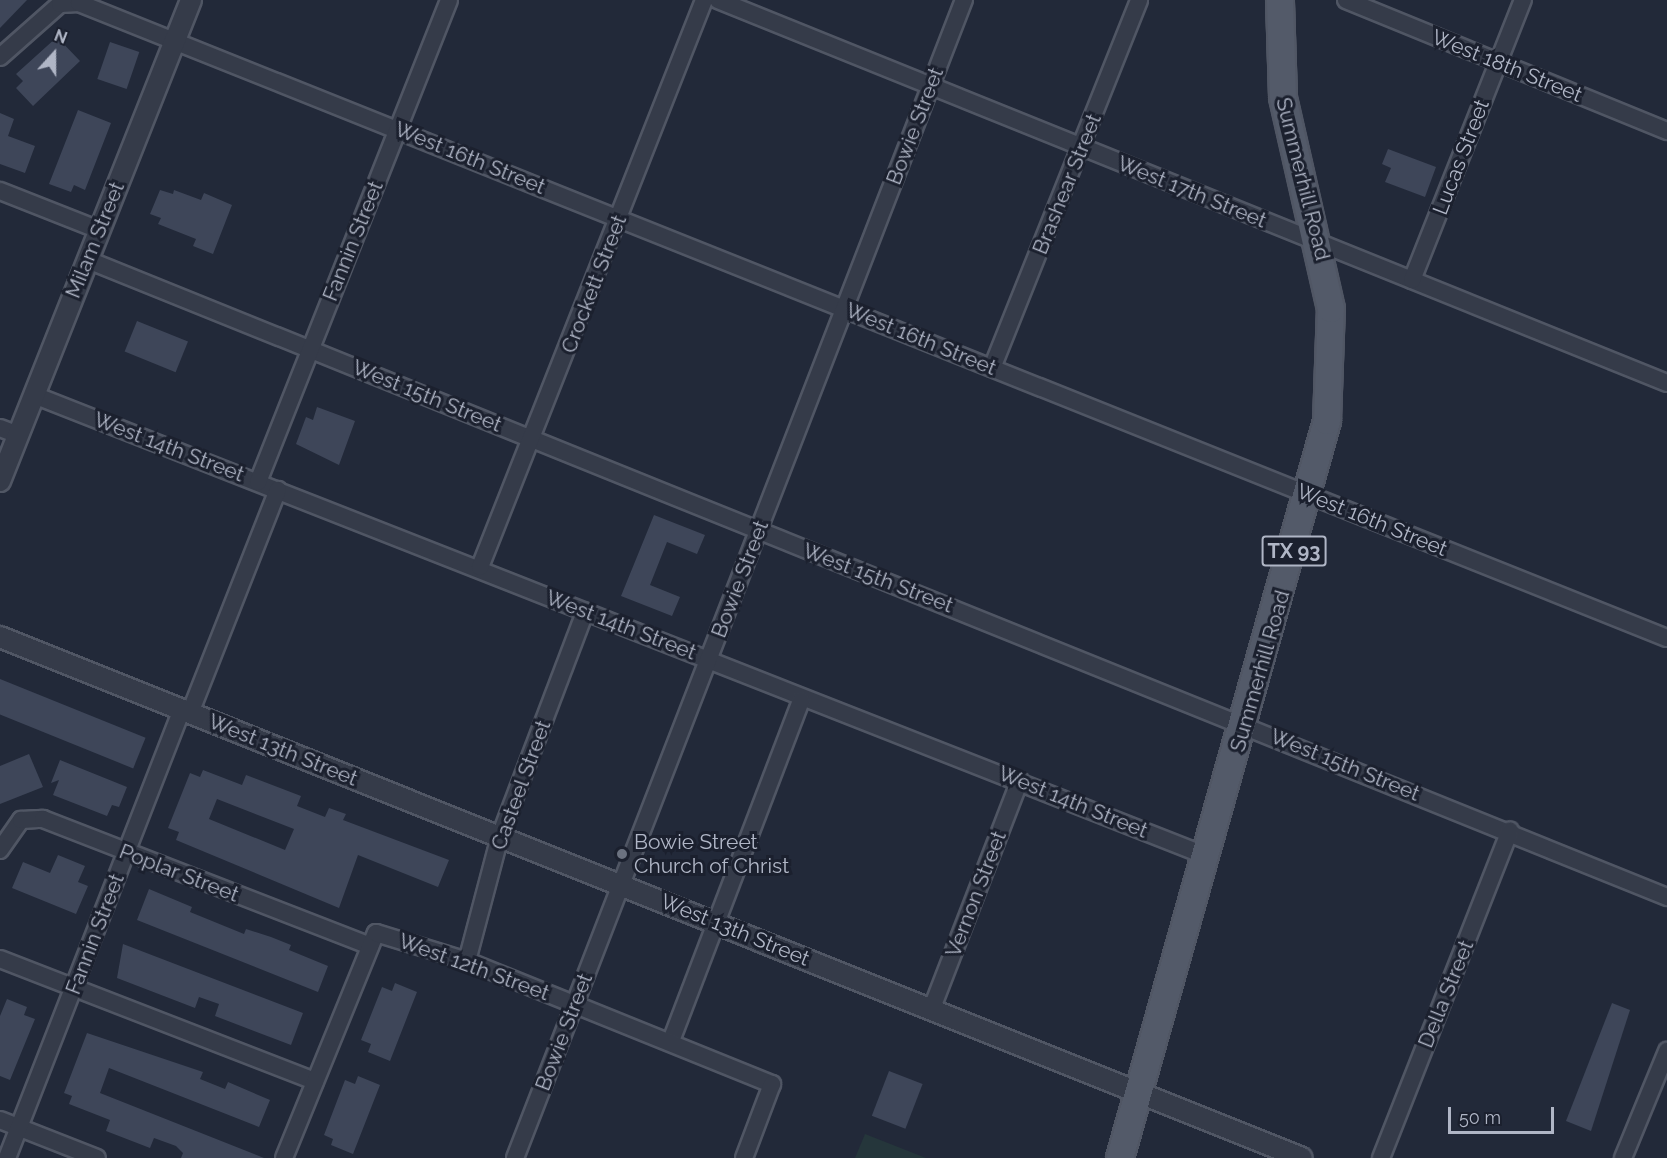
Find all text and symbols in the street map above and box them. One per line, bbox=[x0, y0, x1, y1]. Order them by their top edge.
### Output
north arrow bbox=[24, 24, 84, 84]
street label: West 18th Street bbox=[1428, 24, 1586, 108]
text: N bbox=[52, 26, 70, 48]
street label: Bowie Street bbox=[881, 64, 949, 188]
street label: Summerhill Road bbox=[1271, 95, 1335, 263]
street label: Lucas Street bbox=[1427, 96, 1495, 218]
street label: Brashear Street bbox=[1027, 110, 1107, 258]
street label: West 16th Street bbox=[391, 116, 549, 200]
street label: West 17th Street bbox=[1114, 151, 1270, 233]
street label: Fannin Street bbox=[317, 177, 389, 305]
street label: Milam Street bbox=[60, 178, 130, 302]
street label: Crockett Street bbox=[556, 211, 632, 357]
street label: West 16th Street bbox=[842, 297, 1000, 381]
street label: West 15th Street bbox=[349, 355, 505, 437]
street label: West 14th Street bbox=[90, 407, 248, 487]
street label: West 16th Street bbox=[1293, 478, 1451, 562]
street label: Bowie Street bbox=[706, 517, 774, 641]
road number: TX 93 bbox=[1261, 534, 1327, 568]
street label: West 15th Street bbox=[799, 538, 957, 618]
street label: West 14th Street bbox=[542, 585, 700, 665]
street label: Summerhill Road bbox=[1225, 587, 1295, 755]
street label: West 13th Street bbox=[205, 709, 361, 791]
street label: Casteel Street bbox=[486, 716, 556, 854]
street label: West 15th Street bbox=[1267, 724, 1423, 806]
street label: West 14th Street bbox=[995, 761, 1151, 843]
street label: Vernon Street bbox=[940, 827, 1012, 961]
place label: Bowie Street Church of Christ bbox=[634, 829, 790, 879]
street label: Poplar Street bbox=[115, 839, 243, 907]
marker: Bowie Street Church of Christ bbox=[615, 847, 629, 861]
street label: Fannin Street bbox=[60, 870, 130, 998]
street label: West 13th Street bbox=[657, 889, 813, 971]
street label: West 12th Street bbox=[395, 928, 553, 1006]
street label: Della Street bbox=[1413, 937, 1479, 1051]
street label: Bowie Street bbox=[530, 970, 598, 1094]
scale bar bbox=[1451, 1095, 1558, 1133]
text: 50 m bbox=[1459, 1107, 1501, 1128]

